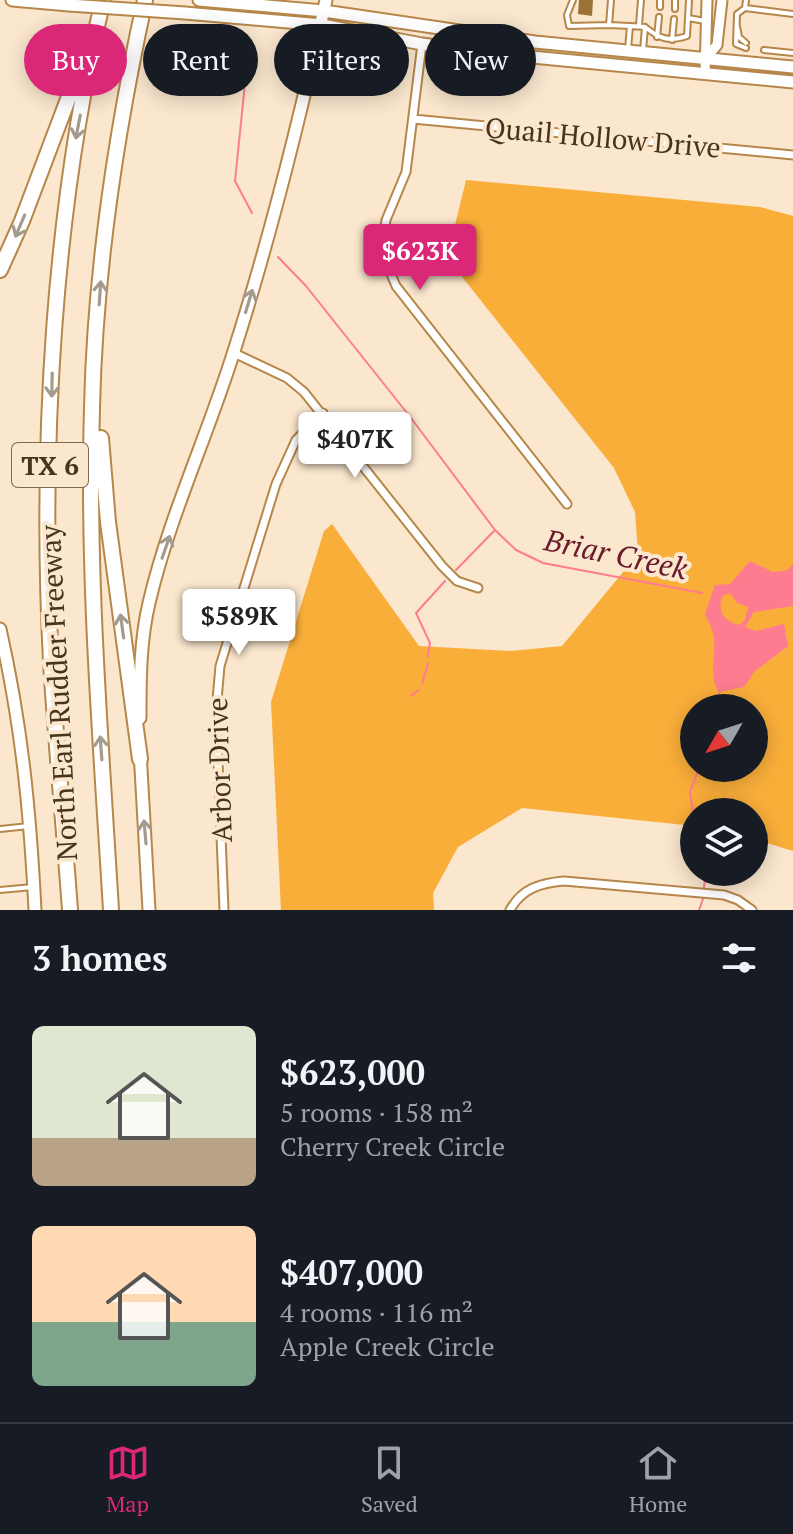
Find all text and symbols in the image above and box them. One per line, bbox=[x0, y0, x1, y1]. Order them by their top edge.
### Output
chip: Buy bbox=[24, 24, 127, 96]
chip: Rent bbox=[143, 24, 258, 96]
chip: Filters bbox=[274, 24, 409, 96]
chip: New bbox=[425, 24, 536, 96]
street label: Quail Hollow Drive bbox=[484, 108, 722, 166]
one-way arrow bbox=[69, 113, 84, 139]
one-way arrow bbox=[11, 213, 26, 238]
pin: $623K bbox=[364, 224, 476, 292]
text: $623K bbox=[381, 233, 459, 267]
one-way arrow bbox=[93, 280, 108, 307]
one-way arrow bbox=[242, 289, 257, 315]
one-way arrow bbox=[44, 371, 59, 398]
pin: $407K bbox=[299, 412, 411, 480]
text: $407K bbox=[316, 421, 394, 455]
road number: TX 6 bbox=[12, 443, 88, 487]
water label: Briar Creek bbox=[540, 519, 692, 589]
street label: North Earl Rudder Freeway bbox=[31, 523, 85, 862]
one-way arrow bbox=[159, 535, 174, 560]
pin: $589K bbox=[183, 589, 295, 657]
text: $589K bbox=[200, 598, 278, 632]
one-way arrow bbox=[114, 614, 129, 639]
north arrow bbox=[680, 694, 768, 782]
map controls bbox=[680, 694, 768, 886]
street label: Arbor Drive bbox=[198, 697, 240, 843]
one-way arrow bbox=[93, 735, 108, 762]
button: layers bbox=[680, 798, 768, 886]
one-way arrow bbox=[137, 819, 152, 846]
text: 3 homes bbox=[32, 936, 167, 981]
icon: filters bbox=[717, 936, 761, 980]
text: $623,000 bbox=[280, 1050, 425, 1095]
icon: home bbox=[96, 1058, 192, 1154]
text: 5 rooms · 158 m² bbox=[280, 1095, 473, 1129]
text: Cherry Creek Circle bbox=[280, 1129, 505, 1163]
text: $407,000 bbox=[280, 1250, 423, 1295]
icon: home bbox=[96, 1258, 192, 1354]
text: 4 rooms · 116 m² bbox=[280, 1295, 473, 1329]
text: Apple Creek Circle bbox=[280, 1329, 495, 1363]
tab: Map bbox=[106, 1441, 150, 1518]
tab: Saved bbox=[361, 1441, 418, 1518]
tab: Home bbox=[629, 1441, 687, 1518]

